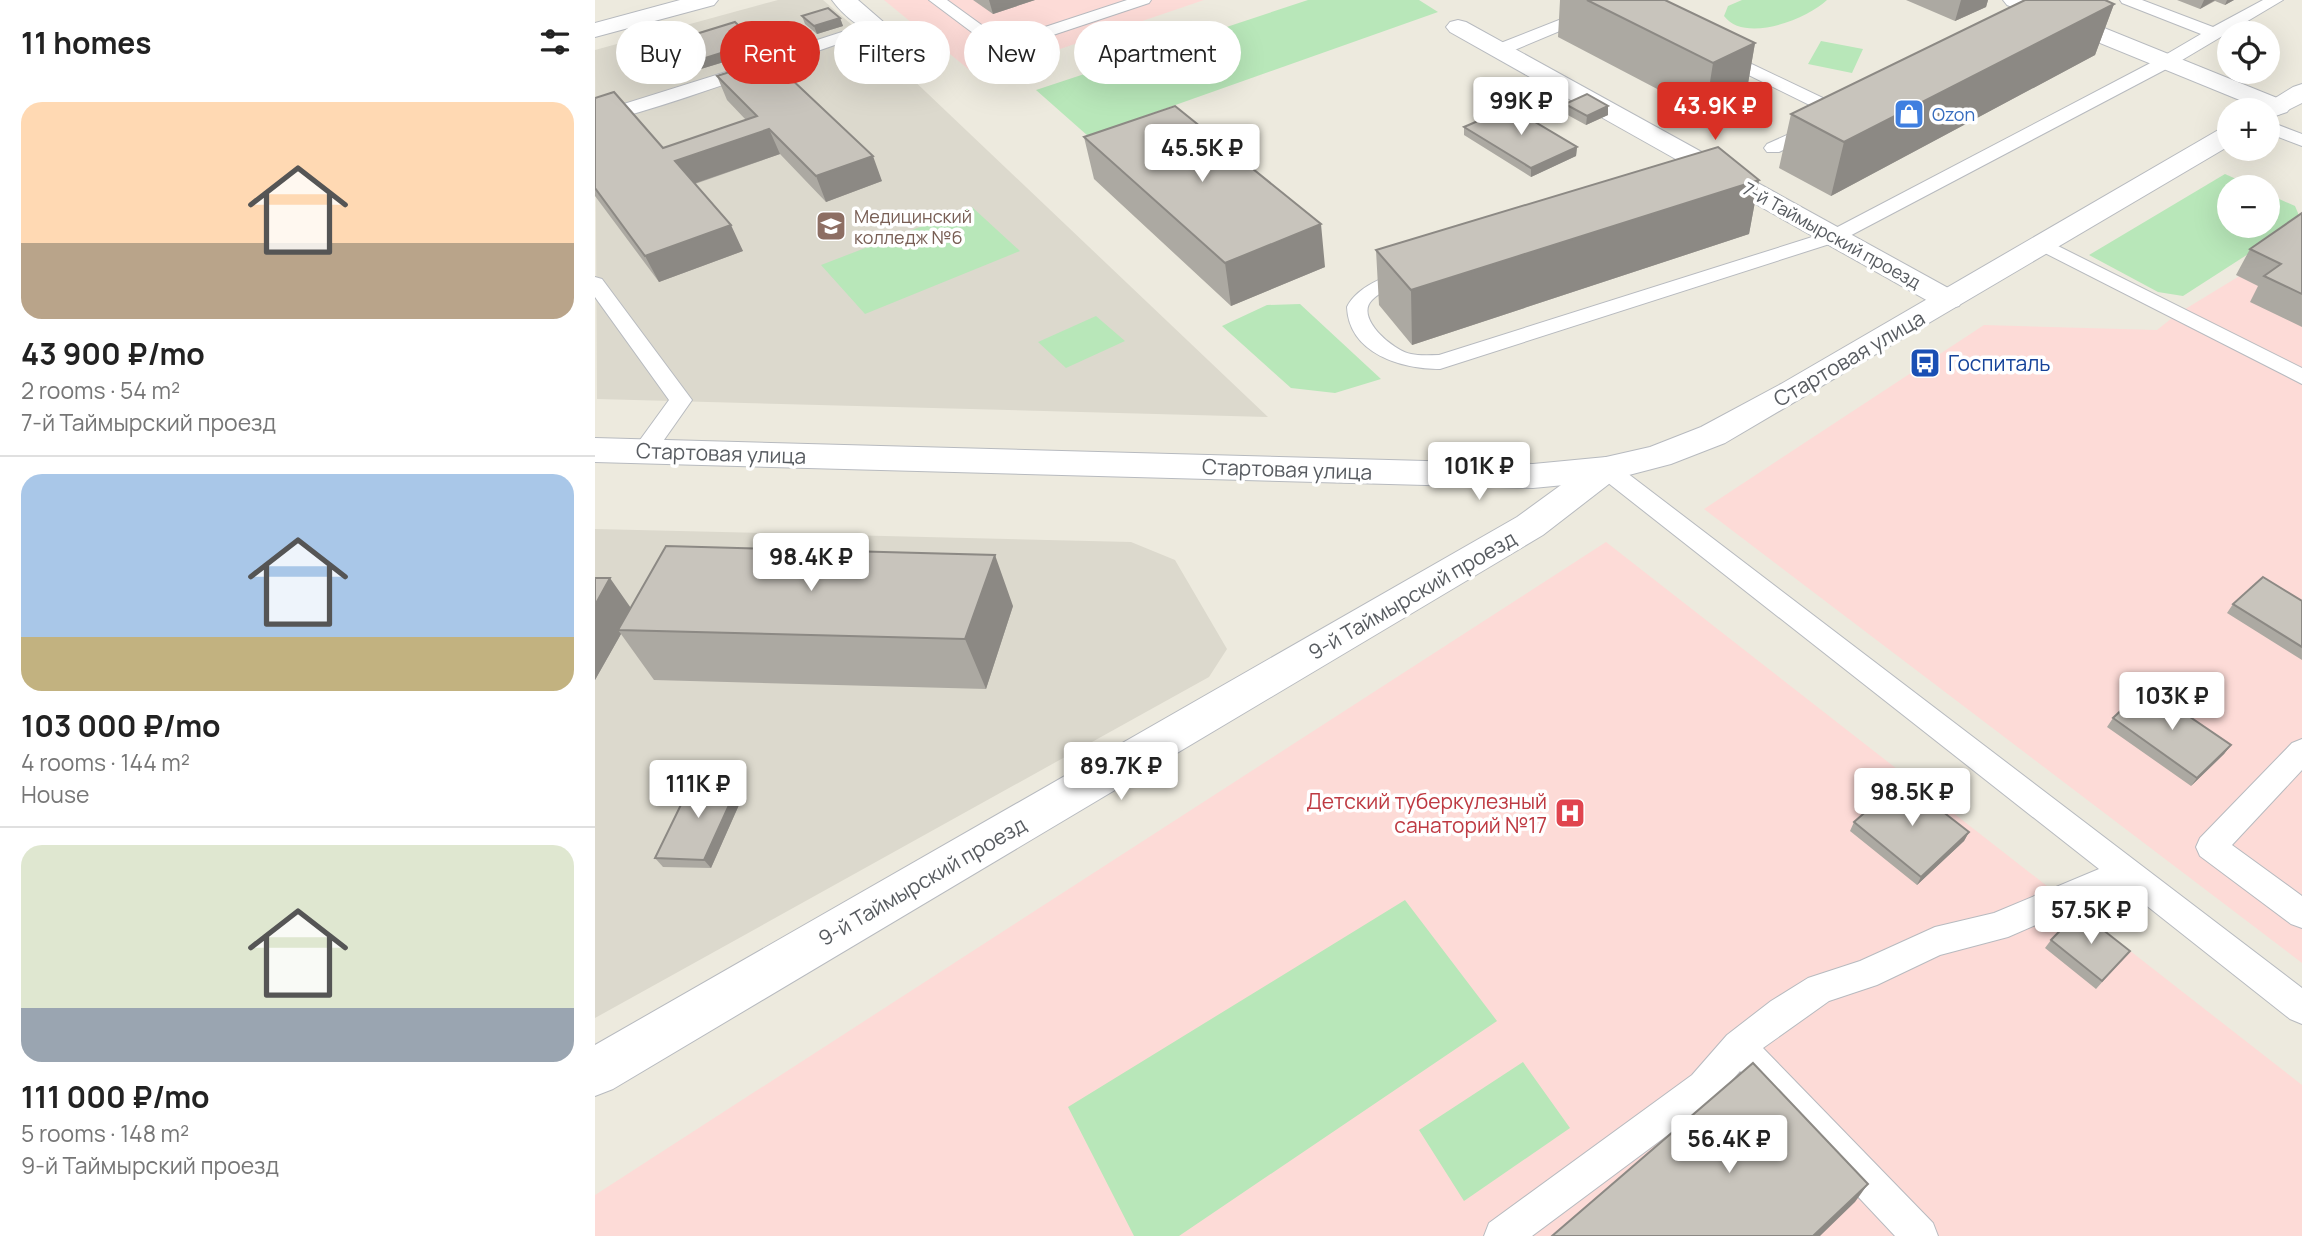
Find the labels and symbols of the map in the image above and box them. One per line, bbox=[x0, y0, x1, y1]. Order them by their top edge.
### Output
pin: 99K ₽ bbox=[1472, 78, 1570, 137]
pin: 43.9K ₽ bbox=[1650, 82, 1780, 142]
shop icon: Ozon bbox=[1892, 97, 1926, 131]
place label: Ozon bbox=[1932, 102, 1975, 126]
pin: 45.5K ₽ bbox=[1137, 124, 1267, 184]
street label: 7-й Таймырский проезд bbox=[1739, 176, 1925, 294]
place label: Медицинский колледж №6 bbox=[854, 204, 972, 249]
school or university icon: Медицинский колледж №6 bbox=[814, 209, 848, 243]
street label: Стартовая улица bbox=[1768, 303, 1930, 413]
bus stop icon: Госпиталь bbox=[1908, 346, 1942, 380]
place label: Госпиталь bbox=[1948, 349, 2051, 377]
street label: Стартовая улица bbox=[635, 436, 807, 470]
pin: 101K ₽ bbox=[1422, 442, 1536, 502]
street label: Стартовая улица bbox=[1201, 452, 1373, 486]
street label: 9-й Таймырский проезд bbox=[1303, 524, 1521, 666]
pin: 98.4K ₽ bbox=[746, 534, 876, 593]
pin: 103K ₽ bbox=[2115, 672, 2229, 732]
pin: 89.7K ₽ bbox=[1056, 742, 1186, 802]
pin: 111K ₽ bbox=[641, 760, 755, 820]
pin: 98.5K ₽ bbox=[1847, 768, 1977, 828]
place label: Детский туберкулезный санаторий №17 bbox=[1306, 787, 1547, 839]
hospital icon: Детский туберкулезный санаторий №17 bbox=[1553, 796, 1587, 830]
street label: 9-й Таймырский проезд bbox=[813, 810, 1031, 952]
pin: 57.5K ₽ bbox=[2026, 886, 2156, 946]
pin: 56.4K ₽ bbox=[1664, 1116, 1794, 1175]

